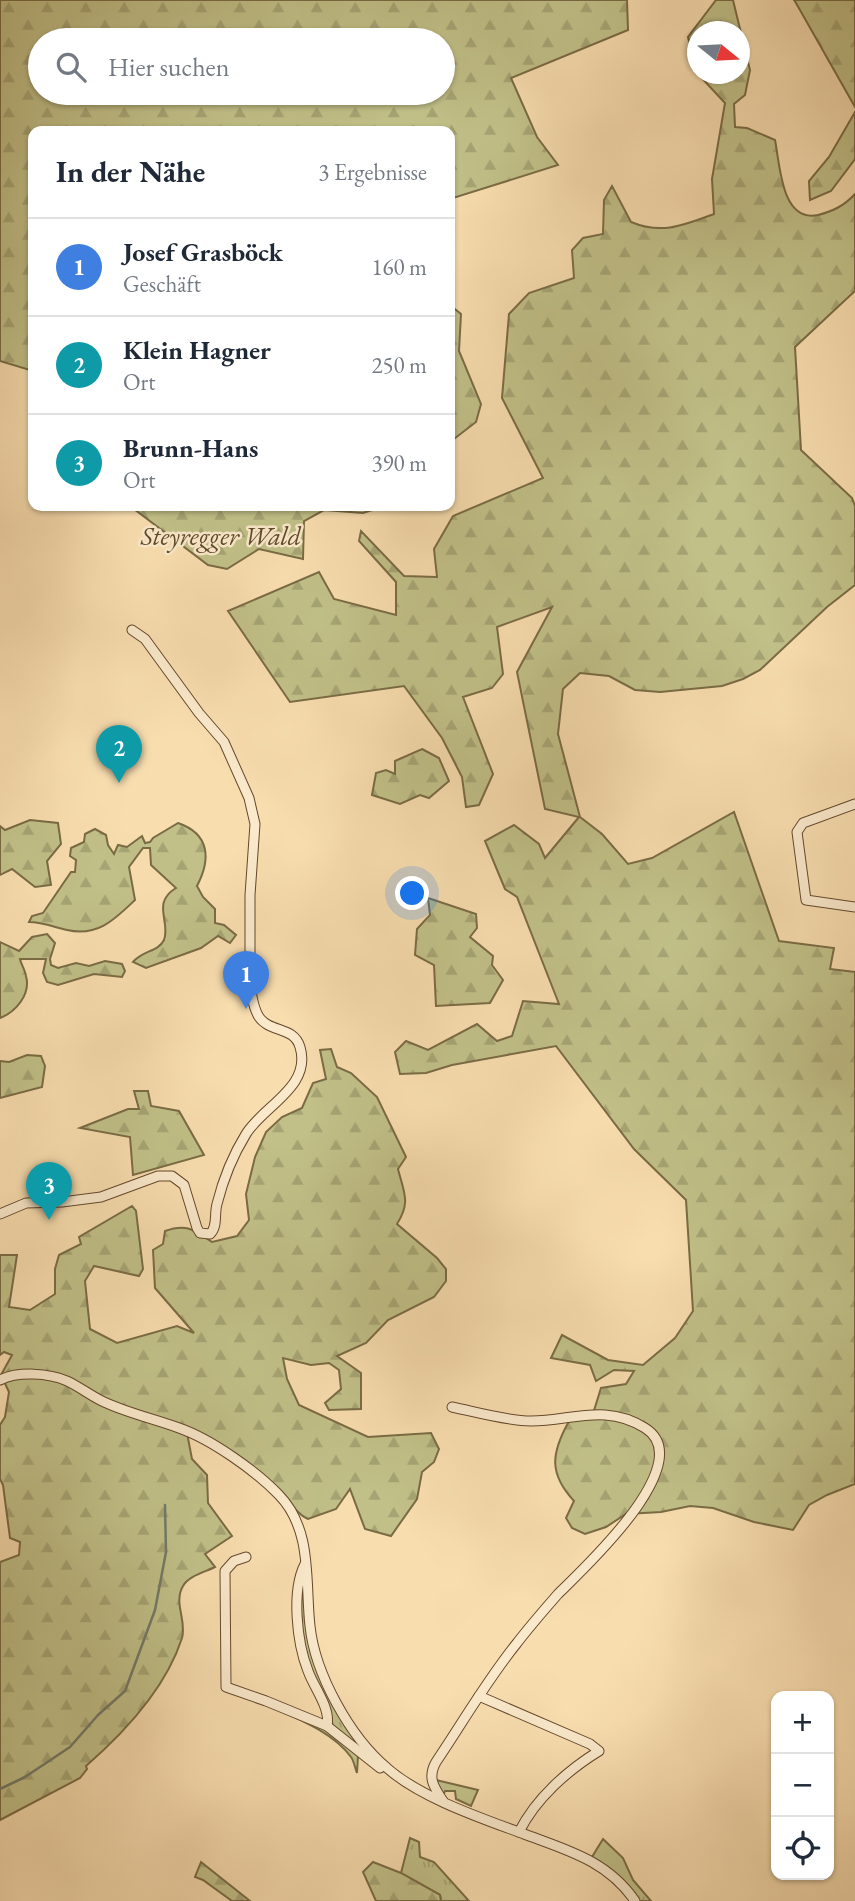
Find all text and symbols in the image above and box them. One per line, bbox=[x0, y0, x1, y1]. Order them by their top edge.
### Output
north arrow bbox=[687, 21, 750, 84]
search box bbox=[28, 28, 455, 105]
icon: search bbox=[52, 48, 90, 86]
text: Hier suchen bbox=[108, 50, 229, 84]
text: In der Nähe bbox=[56, 152, 205, 191]
text: 3 Ergebnisse bbox=[318, 157, 427, 187]
text: Josef Grasböck bbox=[123, 235, 283, 269]
text: 1 bbox=[73, 252, 85, 282]
text: 160 m bbox=[371, 252, 427, 282]
text: Geschäft bbox=[123, 269, 201, 299]
text: Klein Hagner bbox=[123, 333, 271, 367]
text: 2 bbox=[73, 350, 85, 380]
text: 250 m bbox=[371, 350, 427, 380]
text: Ort bbox=[123, 367, 155, 397]
text: Brunn-Hans bbox=[123, 431, 258, 465]
text: 3 bbox=[73, 448, 85, 478]
text: 390 m bbox=[371, 448, 427, 478]
text: Ort bbox=[123, 465, 155, 495]
park label: Steyregger Wald bbox=[140, 519, 302, 553]
pin: 2 bbox=[96, 725, 142, 783]
your location bbox=[395, 876, 429, 910]
pin: 1 bbox=[223, 951, 269, 1009]
pin: 3 bbox=[26, 1162, 72, 1220]
map controls bbox=[771, 1691, 834, 1880]
button: + bbox=[771, 1691, 834, 1754]
button: − bbox=[771, 1754, 834, 1817]
button: locate bbox=[771, 1817, 834, 1880]

